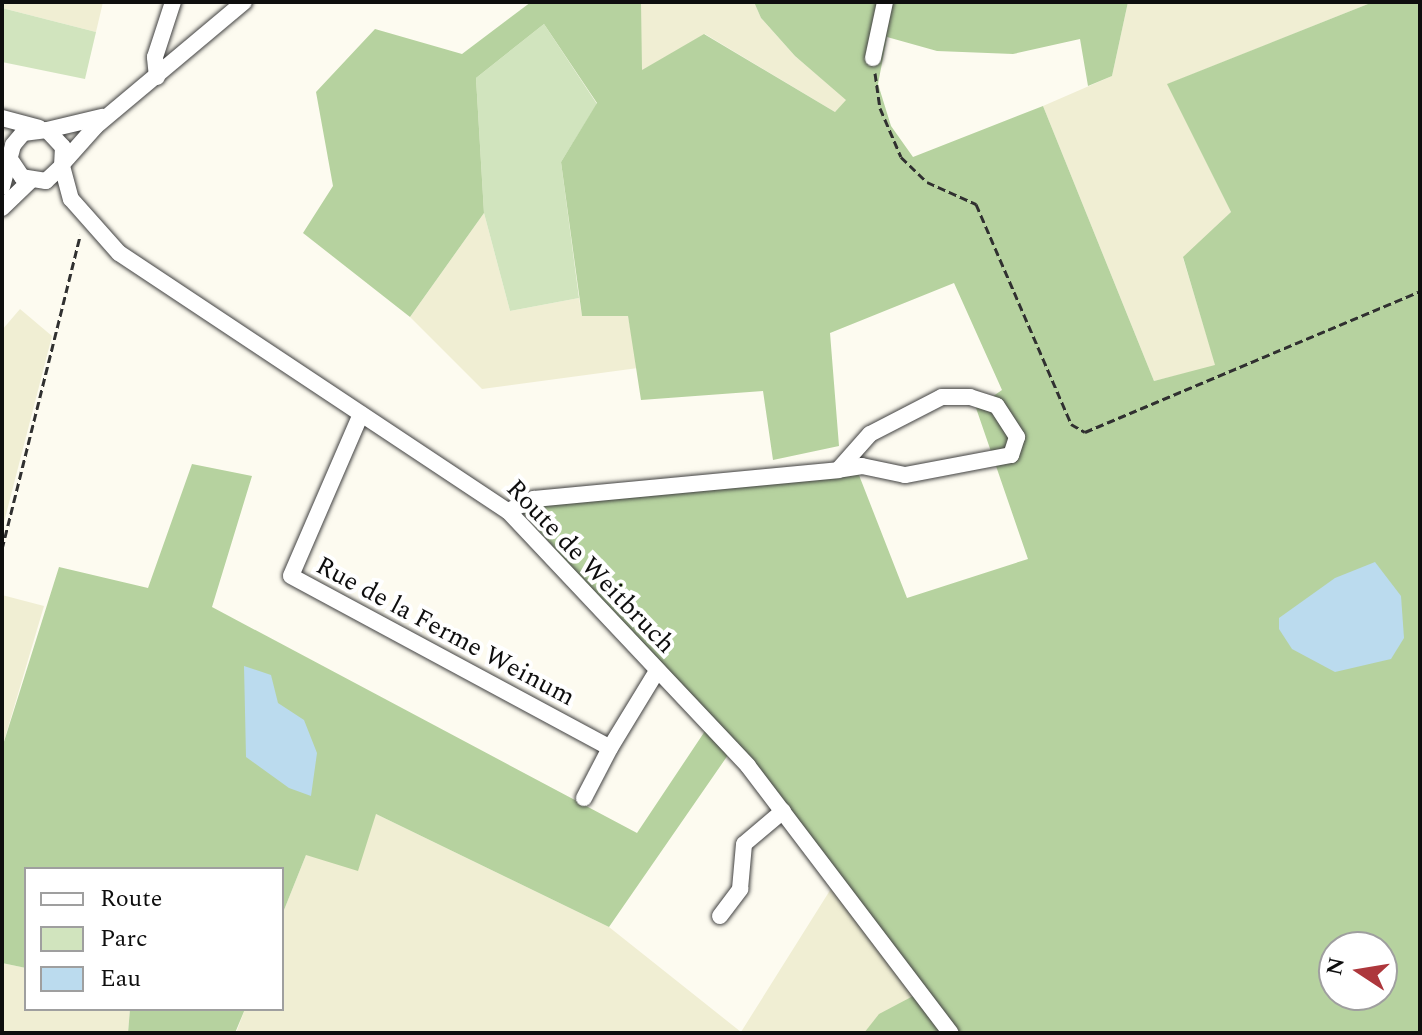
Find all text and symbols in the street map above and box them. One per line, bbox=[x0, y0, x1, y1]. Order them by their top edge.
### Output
street label: Route de Weitbruch bbox=[499, 474, 681, 660]
street label: Rue de la Ferme Weinum bbox=[310, 550, 580, 714]
legend bbox=[24, 867, 284, 1011]
text: Route bbox=[100, 881, 162, 917]
text: Parc bbox=[100, 921, 148, 957]
north arrow bbox=[1318, 931, 1398, 1011]
text: N bbox=[1318, 954, 1354, 979]
text: Eau bbox=[100, 961, 141, 997]

